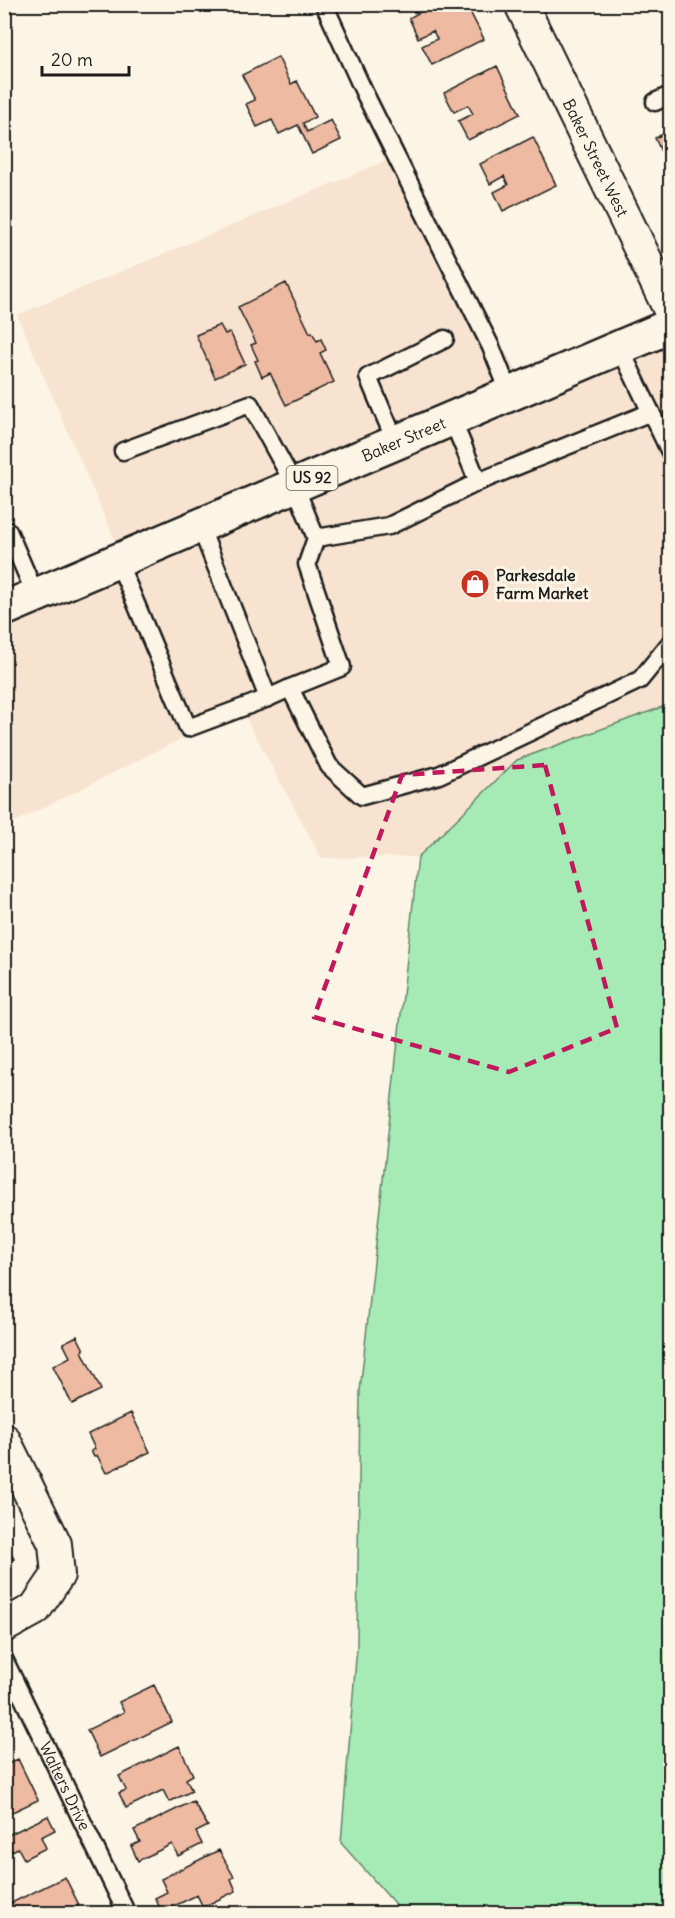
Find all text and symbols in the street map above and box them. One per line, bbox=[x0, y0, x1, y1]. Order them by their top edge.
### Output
scale bar bbox=[42, 39, 129, 77]
text: 20 m bbox=[51, 48, 93, 71]
street label: Baker Street West bbox=[559, 96, 633, 220]
street label: Baker Street bbox=[358, 412, 449, 466]
road number: US 92 bbox=[286, 466, 338, 490]
place label: Parkesdale Farm Market bbox=[496, 565, 589, 603]
shop icon: Parkesdale Farm Market bbox=[459, 568, 491, 600]
street label: Walters Drive bbox=[35, 1738, 95, 1834]

